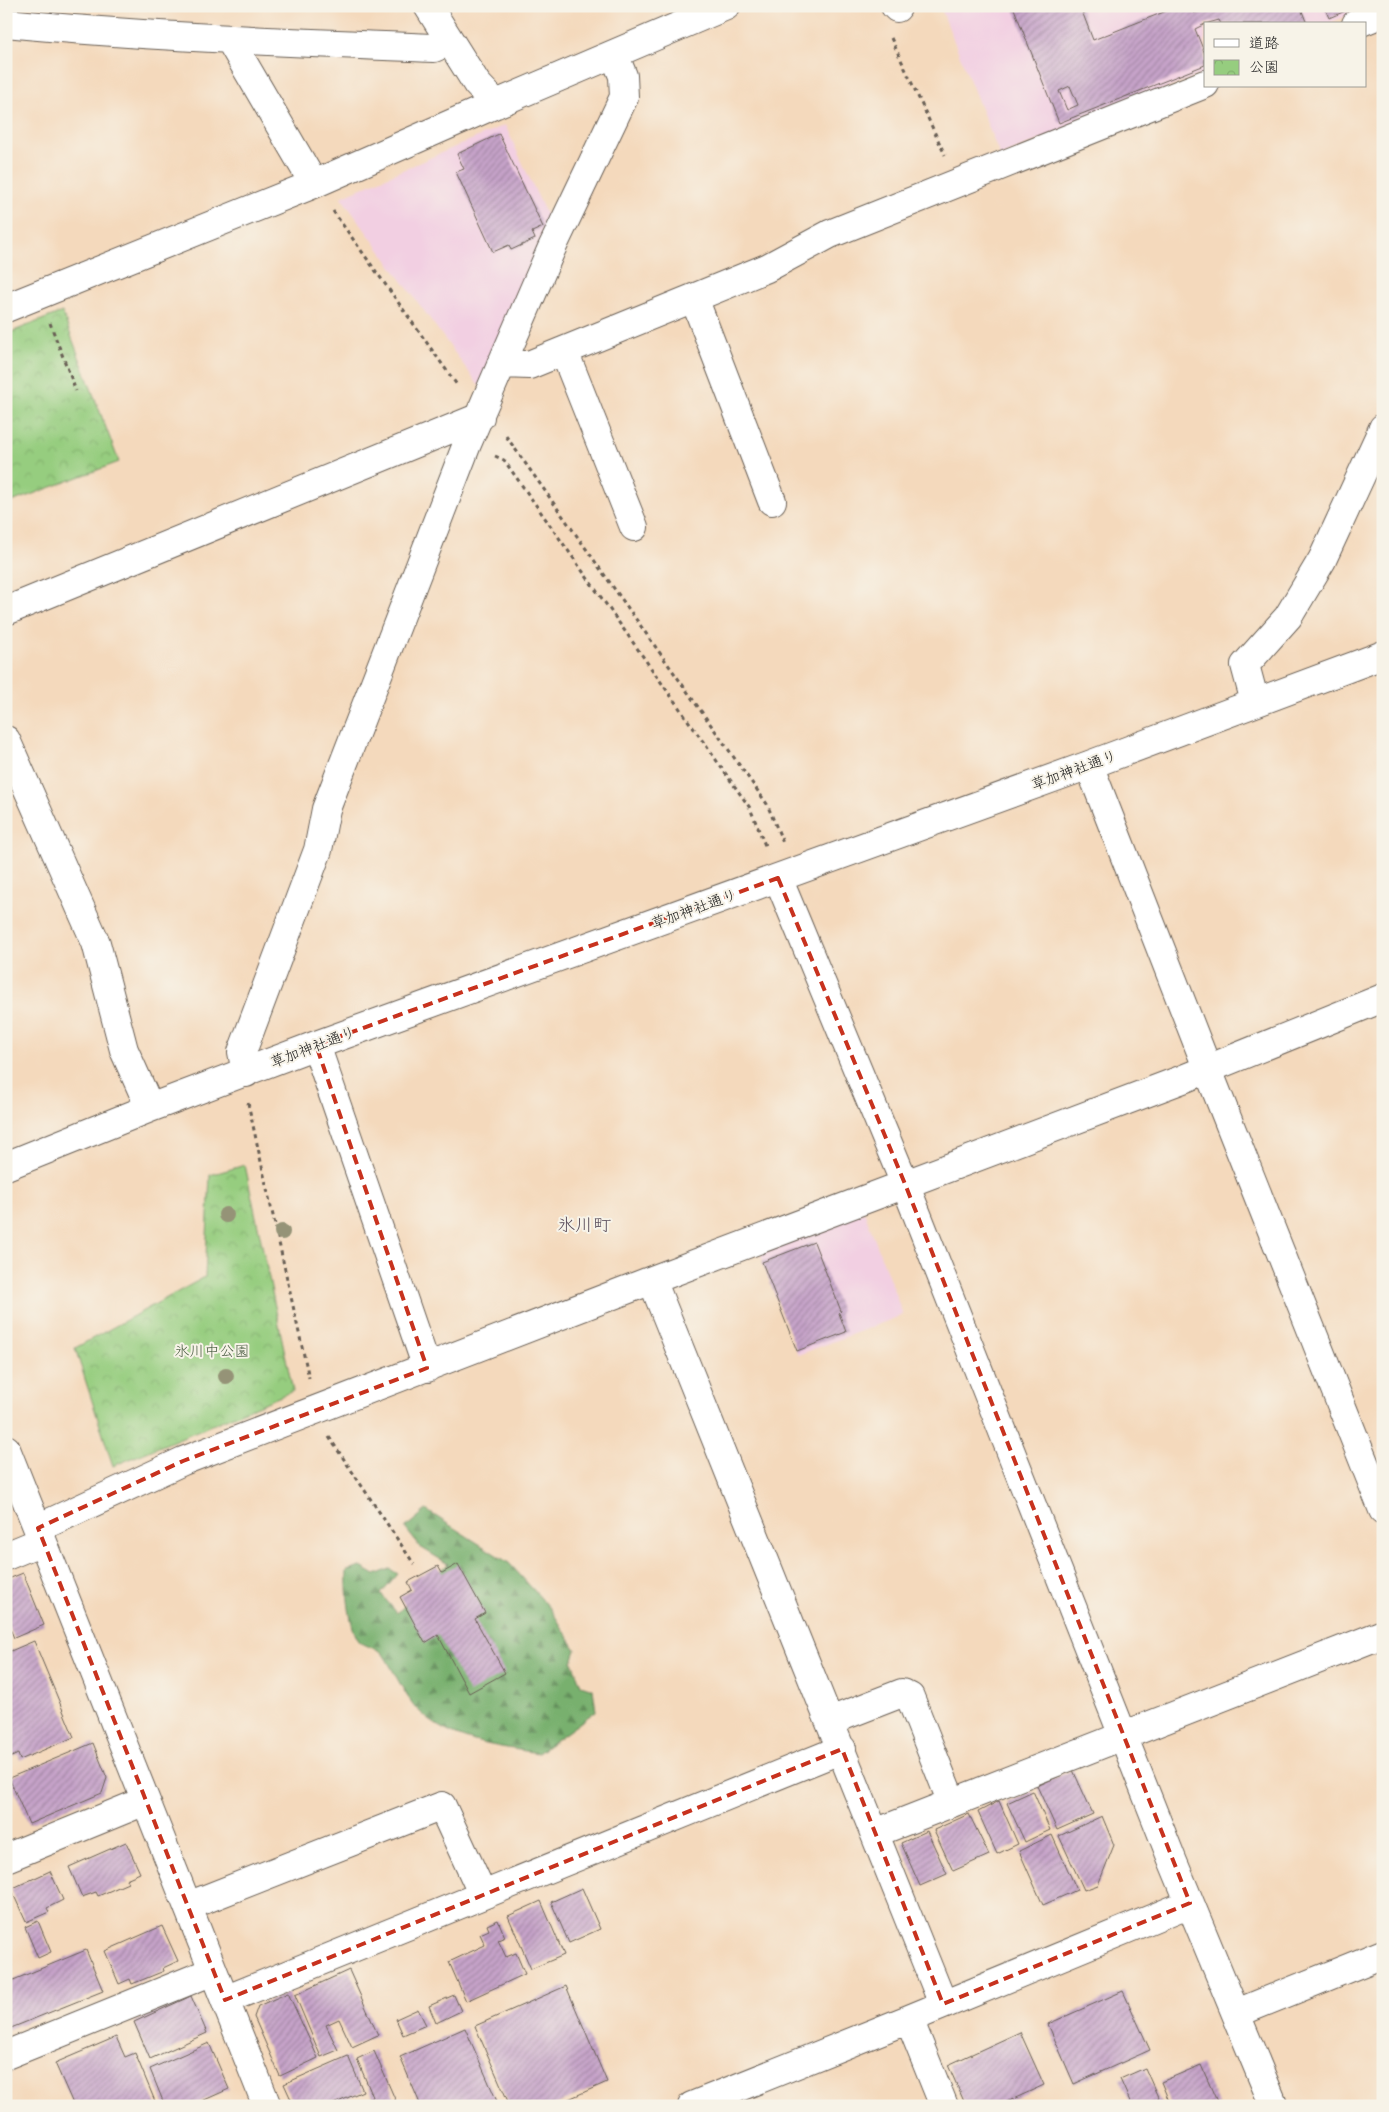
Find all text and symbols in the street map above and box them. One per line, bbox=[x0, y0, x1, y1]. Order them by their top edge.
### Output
legend bbox=[1204, 22, 1366, 88]
text: 道路 bbox=[1249, 33, 1279, 53]
text: 公園 bbox=[1249, 57, 1279, 77]
street label: 草加神社通り bbox=[1028, 745, 1120, 795]
street label: 草加神社通り bbox=[648, 884, 740, 934]
street label: 草加神社通り bbox=[267, 1022, 359, 1072]
district label: 氷川町 bbox=[557, 1213, 611, 1237]
park label: 氷川中公園 bbox=[174, 1341, 250, 1361]

